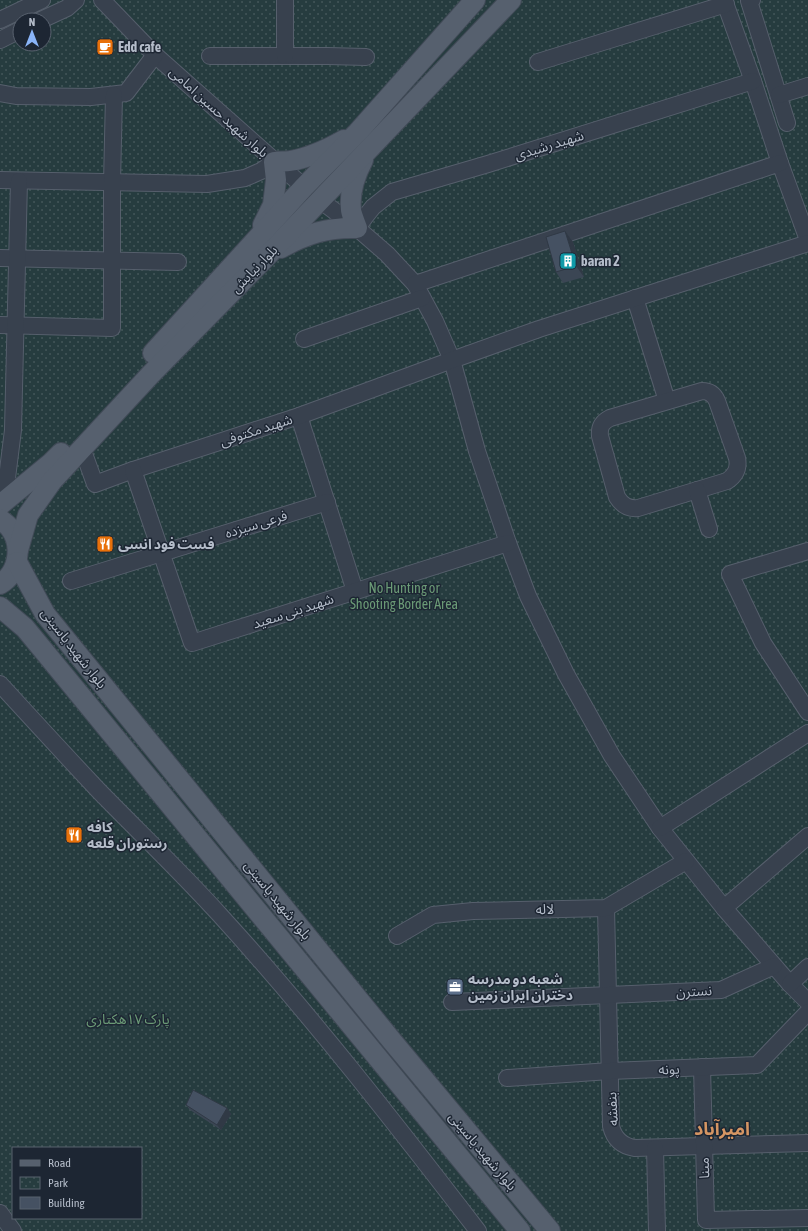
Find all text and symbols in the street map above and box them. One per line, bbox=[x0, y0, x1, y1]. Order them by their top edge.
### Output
north arrow bbox=[12, 12, 52, 52]
text: N bbox=[29, 16, 35, 28]
cafe icon: Edd cafe bbox=[95, 37, 115, 57]
place label: Edd cafe bbox=[118, 39, 161, 55]
street label: بلوار شهید حسین امامی bbox=[166, 63, 272, 162]
street label: شهید رشیدی bbox=[512, 127, 586, 164]
street label: بلوار نیایش bbox=[227, 242, 281, 297]
building icon: baran 2 bbox=[558, 251, 578, 271]
place label: baran 2 bbox=[581, 253, 620, 269]
street label: شهید مکتوفی bbox=[218, 411, 295, 450]
street label: فرعی سیزده bbox=[223, 507, 289, 542]
restaurant icon: فست فود انسی bbox=[95, 534, 115, 554]
place label: فست فود انسی bbox=[118, 536, 215, 552]
park label: No Hunting or Shooting Border Area bbox=[350, 580, 458, 612]
street label: شهید بنی سعید bbox=[250, 590, 336, 633]
street label: بلوار شهید یاسینی bbox=[37, 605, 110, 692]
place label: کافه رستوران قلعه bbox=[87, 819, 168, 852]
restaurant icon: کافه رستوران قلعه bbox=[64, 825, 84, 845]
street label: بلوار شهید یاسینی bbox=[240, 857, 315, 944]
street label: لاله bbox=[536, 901, 554, 917]
place label: شعبه دو مدرسه دختران ایران زمین bbox=[468, 971, 573, 1004]
office icon: شعبه دو مدرسه دختران ایران زمین bbox=[445, 977, 465, 997]
street label: نسترن bbox=[676, 982, 713, 1001]
park label: پارک ۱۷هکتاری bbox=[86, 1011, 170, 1029]
street label: پونه bbox=[658, 1061, 680, 1079]
street label: بنفشه bbox=[603, 1091, 621, 1126]
street label: بلوار شهید یاسینی bbox=[445, 1109, 521, 1194]
district label: امیرآباد bbox=[694, 1118, 750, 1140]
legend bbox=[12, 1147, 142, 1219]
text: Road bbox=[48, 1156, 71, 1170]
street label: مینا bbox=[696, 1157, 712, 1179]
text: Park bbox=[48, 1176, 69, 1190]
text: Building bbox=[48, 1196, 86, 1210]

